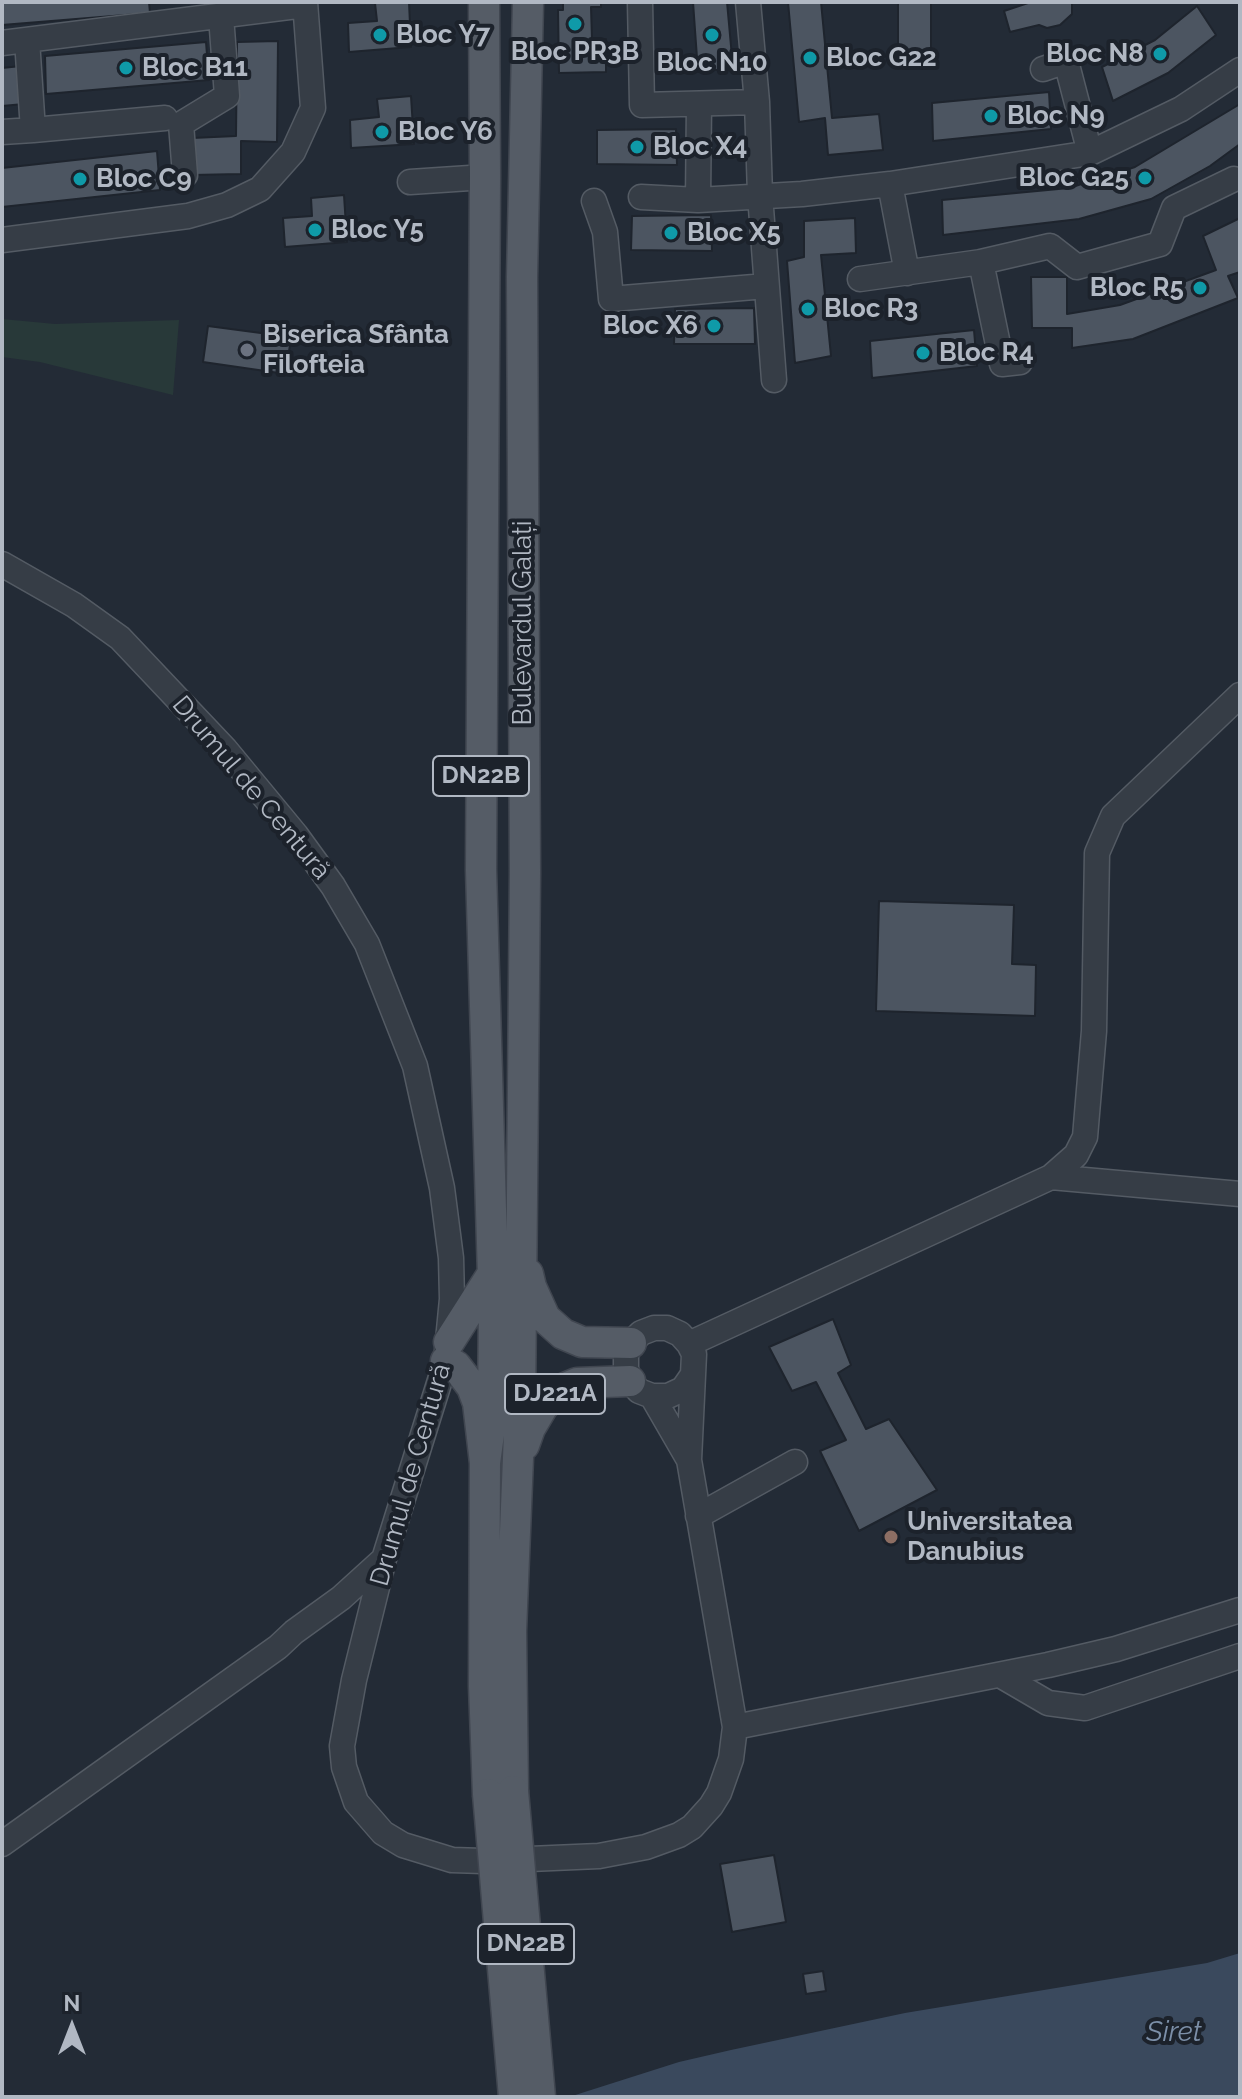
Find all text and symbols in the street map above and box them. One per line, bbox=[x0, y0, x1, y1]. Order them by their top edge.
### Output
marker: Bloc PR3B bbox=[566, 15, 584, 33]
place label: Bloc Y7 bbox=[396, 19, 490, 51]
marker: Bloc Y7 bbox=[371, 26, 389, 44]
marker: Bloc N10 bbox=[703, 26, 721, 44]
place label: Bloc PR3B bbox=[511, 36, 639, 68]
place label: Bloc N8 bbox=[1046, 38, 1144, 70]
place label: Bloc G22 bbox=[826, 42, 937, 74]
marker: Bloc N8 bbox=[1151, 45, 1169, 63]
place label: Bloc N10 bbox=[656, 47, 768, 79]
marker: Bloc G22 bbox=[801, 49, 819, 67]
place label: Bloc B11 bbox=[142, 52, 248, 84]
marker: Bloc B11 bbox=[117, 59, 135, 77]
place label: Bloc N9 bbox=[1007, 100, 1105, 132]
marker: Bloc N9 bbox=[982, 107, 1000, 125]
place label: Bloc Y6 bbox=[398, 116, 493, 148]
marker: Bloc Y6 bbox=[373, 123, 391, 141]
place label: Bloc X4 bbox=[653, 131, 747, 163]
marker: Bloc X4 bbox=[628, 138, 646, 156]
place label: Bloc G25 bbox=[1019, 162, 1129, 194]
place label: Bloc C9 bbox=[96, 163, 192, 195]
marker: Bloc G25 bbox=[1136, 169, 1154, 187]
marker: Bloc C9 bbox=[71, 170, 89, 188]
place label: Bloc Y5 bbox=[331, 214, 424, 246]
place label: Bloc X5 bbox=[687, 217, 781, 249]
marker: Bloc Y5 bbox=[306, 221, 324, 239]
marker: Bloc X5 bbox=[662, 224, 680, 242]
place label: Bloc R5 bbox=[1090, 272, 1184, 304]
marker: Bloc R5 bbox=[1191, 279, 1209, 297]
place label: Bloc R3 bbox=[824, 293, 918, 325]
marker: Bloc R3 bbox=[799, 300, 817, 318]
place label: Bloc X6 bbox=[603, 310, 698, 342]
marker: Bloc X6 bbox=[705, 317, 723, 335]
place label: Biserica Sfânta Filofteia bbox=[263, 319, 449, 380]
place label: Bloc R4 bbox=[939, 337, 1034, 369]
marker: Biserica Sfânta Filofteia bbox=[238, 341, 256, 359]
marker: Bloc R4 bbox=[914, 344, 932, 362]
street label: Bulevardul Galați bbox=[507, 521, 539, 725]
street label: Drumul de Centură bbox=[165, 690, 337, 886]
road number: DN22B bbox=[433, 756, 529, 796]
street label: Drumul de Centură bbox=[364, 1360, 458, 1590]
road number: DJ221A bbox=[505, 1374, 605, 1414]
place label: Universitatea Danubius bbox=[907, 1506, 1073, 1568]
marker: Universitatea Danubius bbox=[882, 1528, 900, 1546]
road number: DN22B bbox=[478, 1924, 574, 1964]
north arrow bbox=[32, 1987, 112, 2067]
text: N bbox=[64, 1990, 80, 2016]
water label: Siret bbox=[1146, 2016, 1202, 2050]

